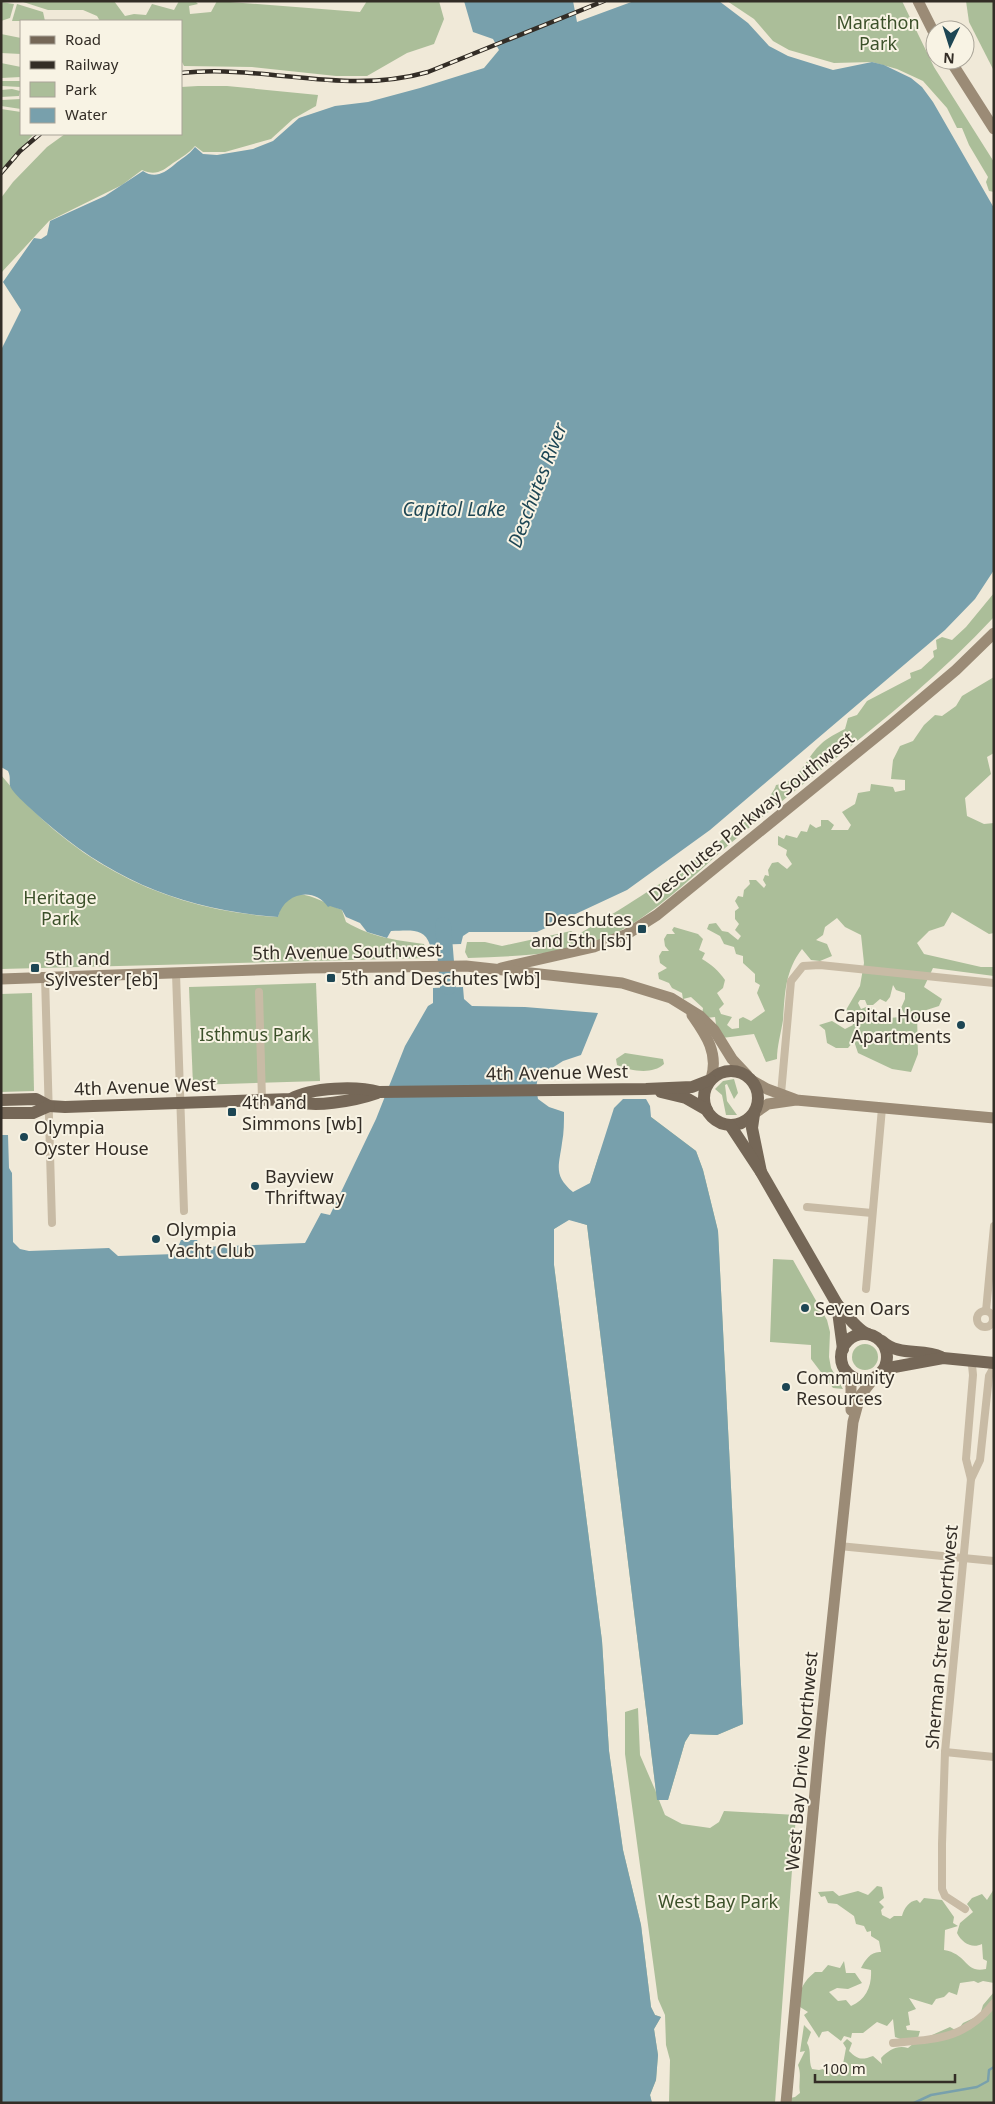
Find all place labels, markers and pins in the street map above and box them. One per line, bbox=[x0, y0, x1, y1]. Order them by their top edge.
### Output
place label: Deschutes and 5th [sb] bbox=[531, 907, 632, 952]
marker: Deschutes and 5th [sb] bbox=[636, 923, 648, 935]
place label: 5th and Sylvester [eb] bbox=[45, 946, 158, 991]
marker: 5th and Sylvester [eb] bbox=[29, 962, 41, 974]
place label: 5th and Deschutes [wb] bbox=[341, 966, 540, 990]
marker: 5th and Deschutes [wb] bbox=[325, 972, 337, 984]
place label: Capital House Apartments bbox=[834, 1003, 951, 1048]
marker: Capital House Apartments bbox=[955, 1019, 967, 1031]
place label: 4th and Simmons [wb] bbox=[242, 1090, 363, 1135]
marker: 4th and Simmons [wb] bbox=[226, 1106, 238, 1118]
place label: Olympia Oyster House bbox=[34, 1115, 149, 1160]
marker: Olympia Oyster House bbox=[18, 1131, 30, 1143]
place label: Bayview Thriftway bbox=[265, 1164, 345, 1209]
marker: Bayview Thriftway bbox=[249, 1180, 261, 1192]
place label: Olympia Yacht Club bbox=[166, 1217, 255, 1262]
marker: Olympia Yacht Club bbox=[150, 1233, 162, 1245]
place label: Seven Oars bbox=[815, 1296, 910, 1320]
marker: Seven Oars bbox=[799, 1302, 811, 1314]
place label: Community Resources bbox=[796, 1365, 895, 1410]
marker: Community Resources bbox=[780, 1381, 792, 1393]

